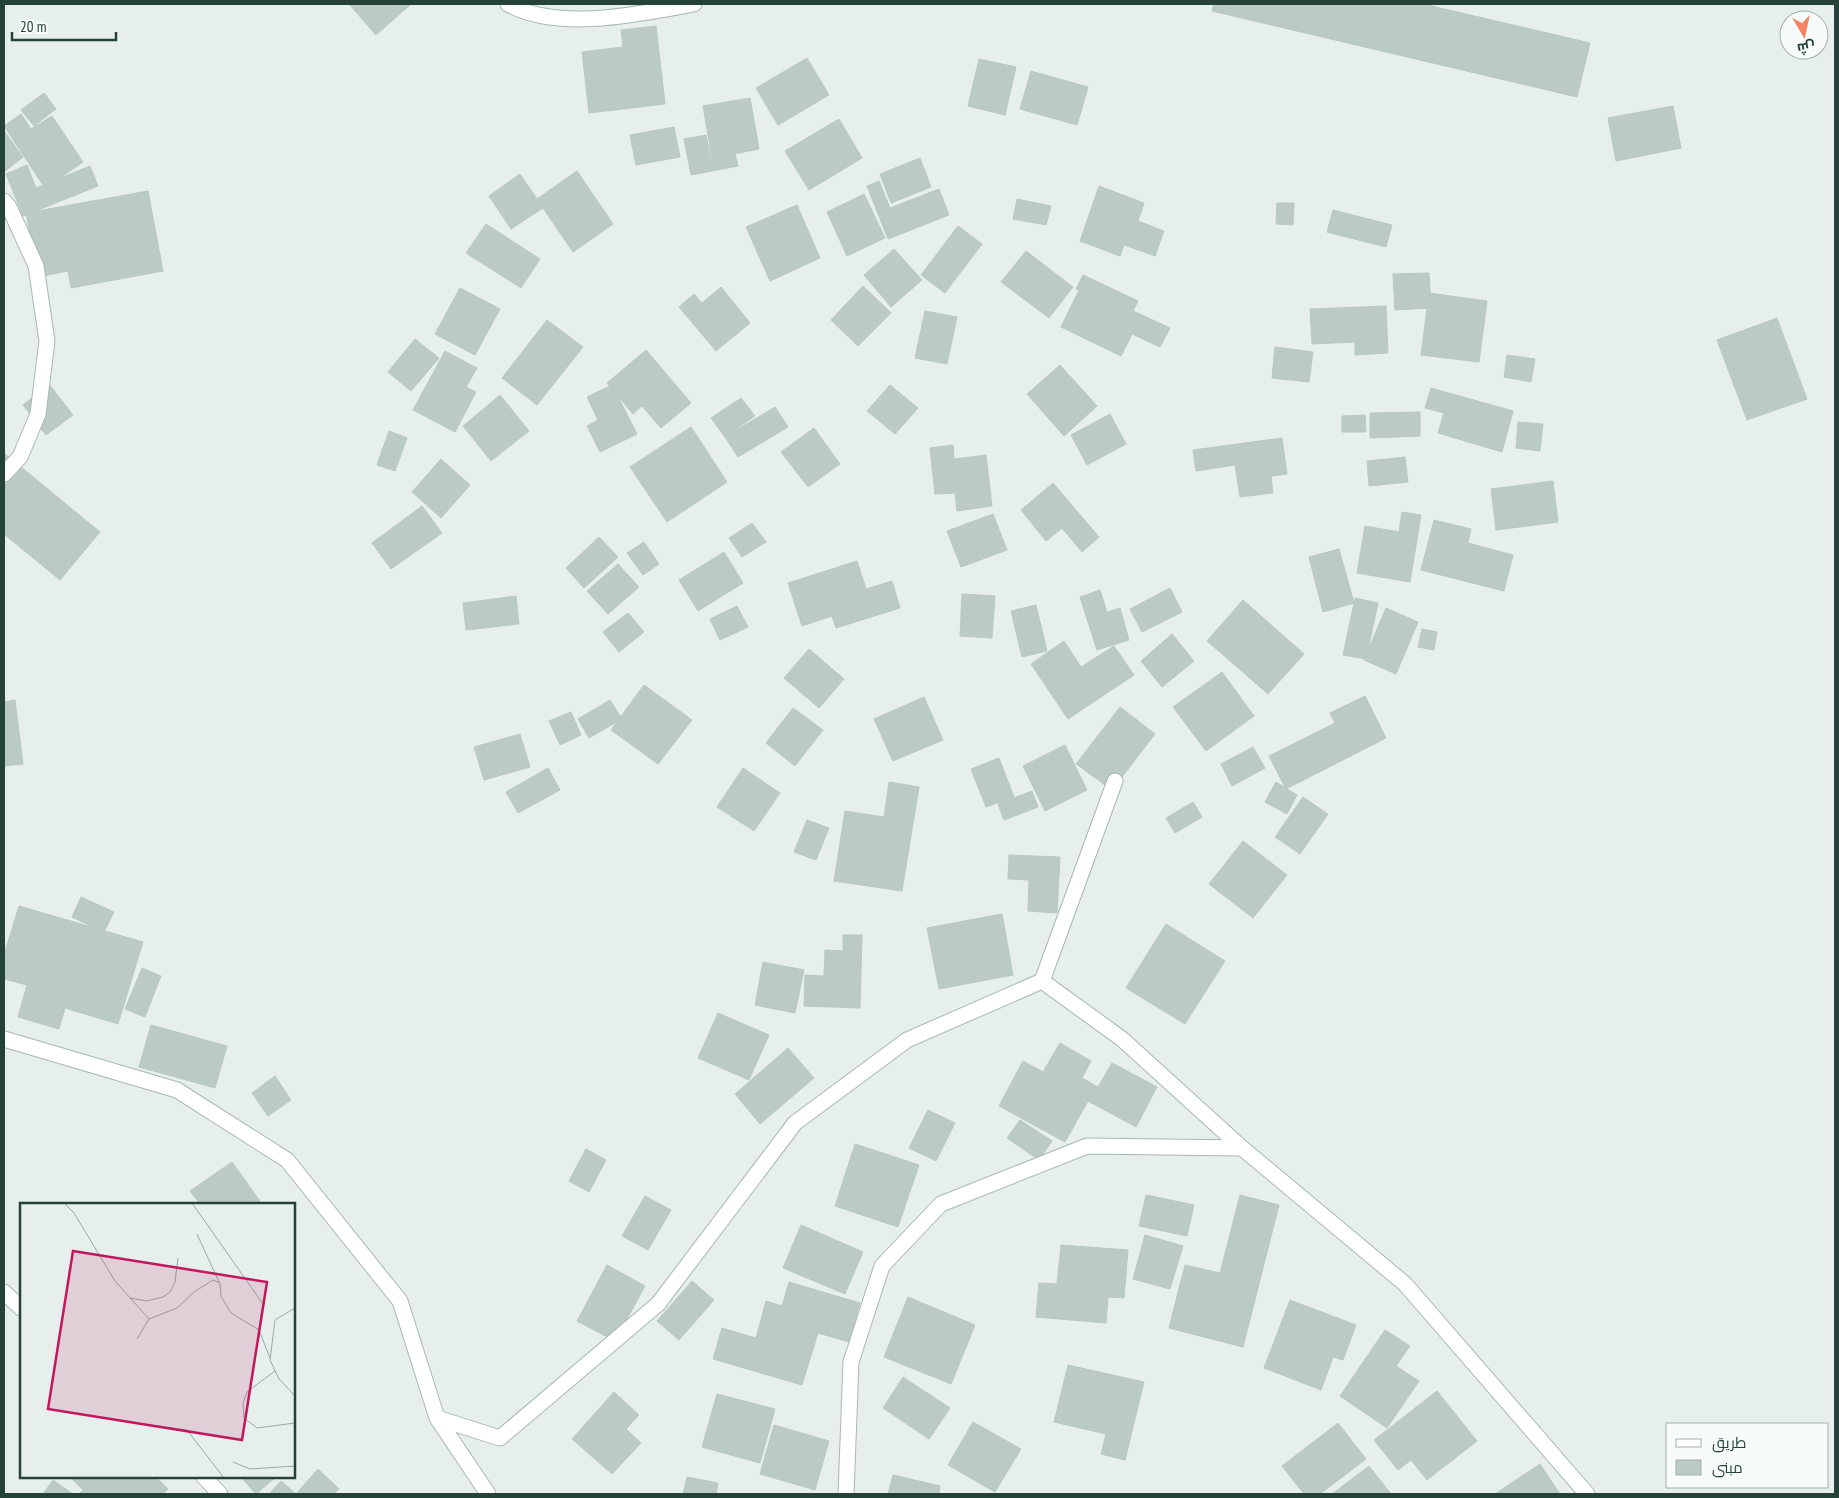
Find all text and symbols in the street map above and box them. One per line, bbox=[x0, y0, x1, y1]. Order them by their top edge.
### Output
scale bar bbox=[12, 10, 116, 42]
north arrow bbox=[1779, 10, 1829, 60]
text: 20 m bbox=[20, 17, 46, 36]
text: ش bbox=[1796, 38, 1816, 58]
inset map bbox=[20, 1203, 295, 1478]
legend bbox=[1666, 1423, 1829, 1488]
text: طريق bbox=[1712, 1433, 1746, 1453]
text: مبنى bbox=[1712, 1458, 1743, 1478]

